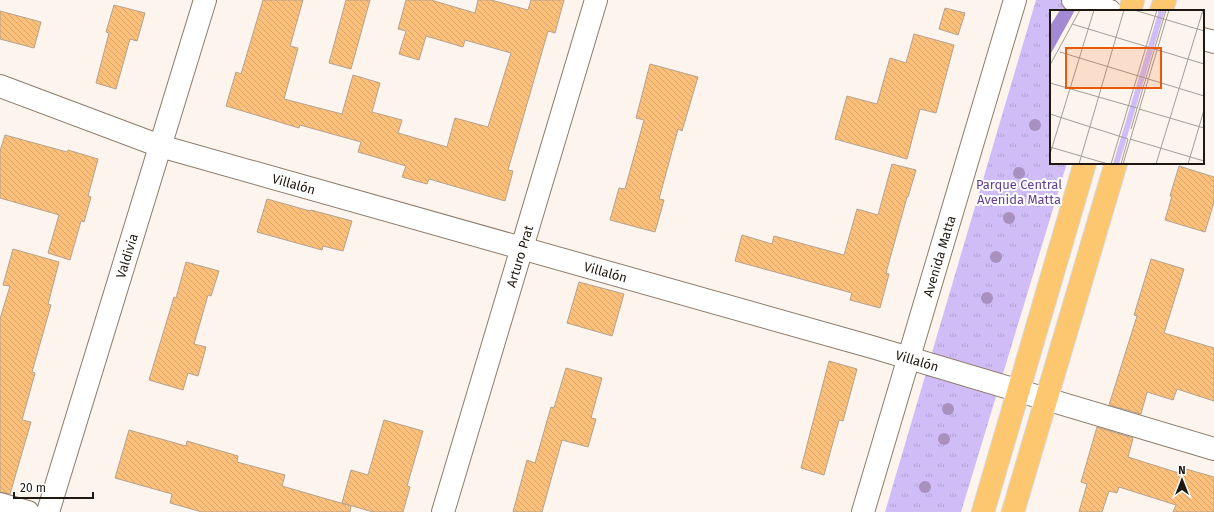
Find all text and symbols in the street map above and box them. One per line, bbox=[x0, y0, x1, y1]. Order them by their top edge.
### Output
inset map bbox=[1050, 10, 1204, 164]
street label: Villalón bbox=[270, 171, 317, 198]
park label: Parque Central Avenida Matta bbox=[976, 177, 1062, 207]
street label: Avenida Matta bbox=[920, 214, 959, 299]
street label: Arturo Prat bbox=[504, 223, 536, 289]
street label: Valdivia bbox=[113, 232, 141, 280]
street label: Villalón bbox=[582, 259, 629, 286]
street label: Villalón bbox=[894, 347, 941, 375]
north arrow bbox=[1162, 460, 1202, 500]
text: N bbox=[1178, 464, 1186, 477]
scale bar bbox=[14, 474, 93, 500]
text: 20 m bbox=[20, 481, 46, 495]

